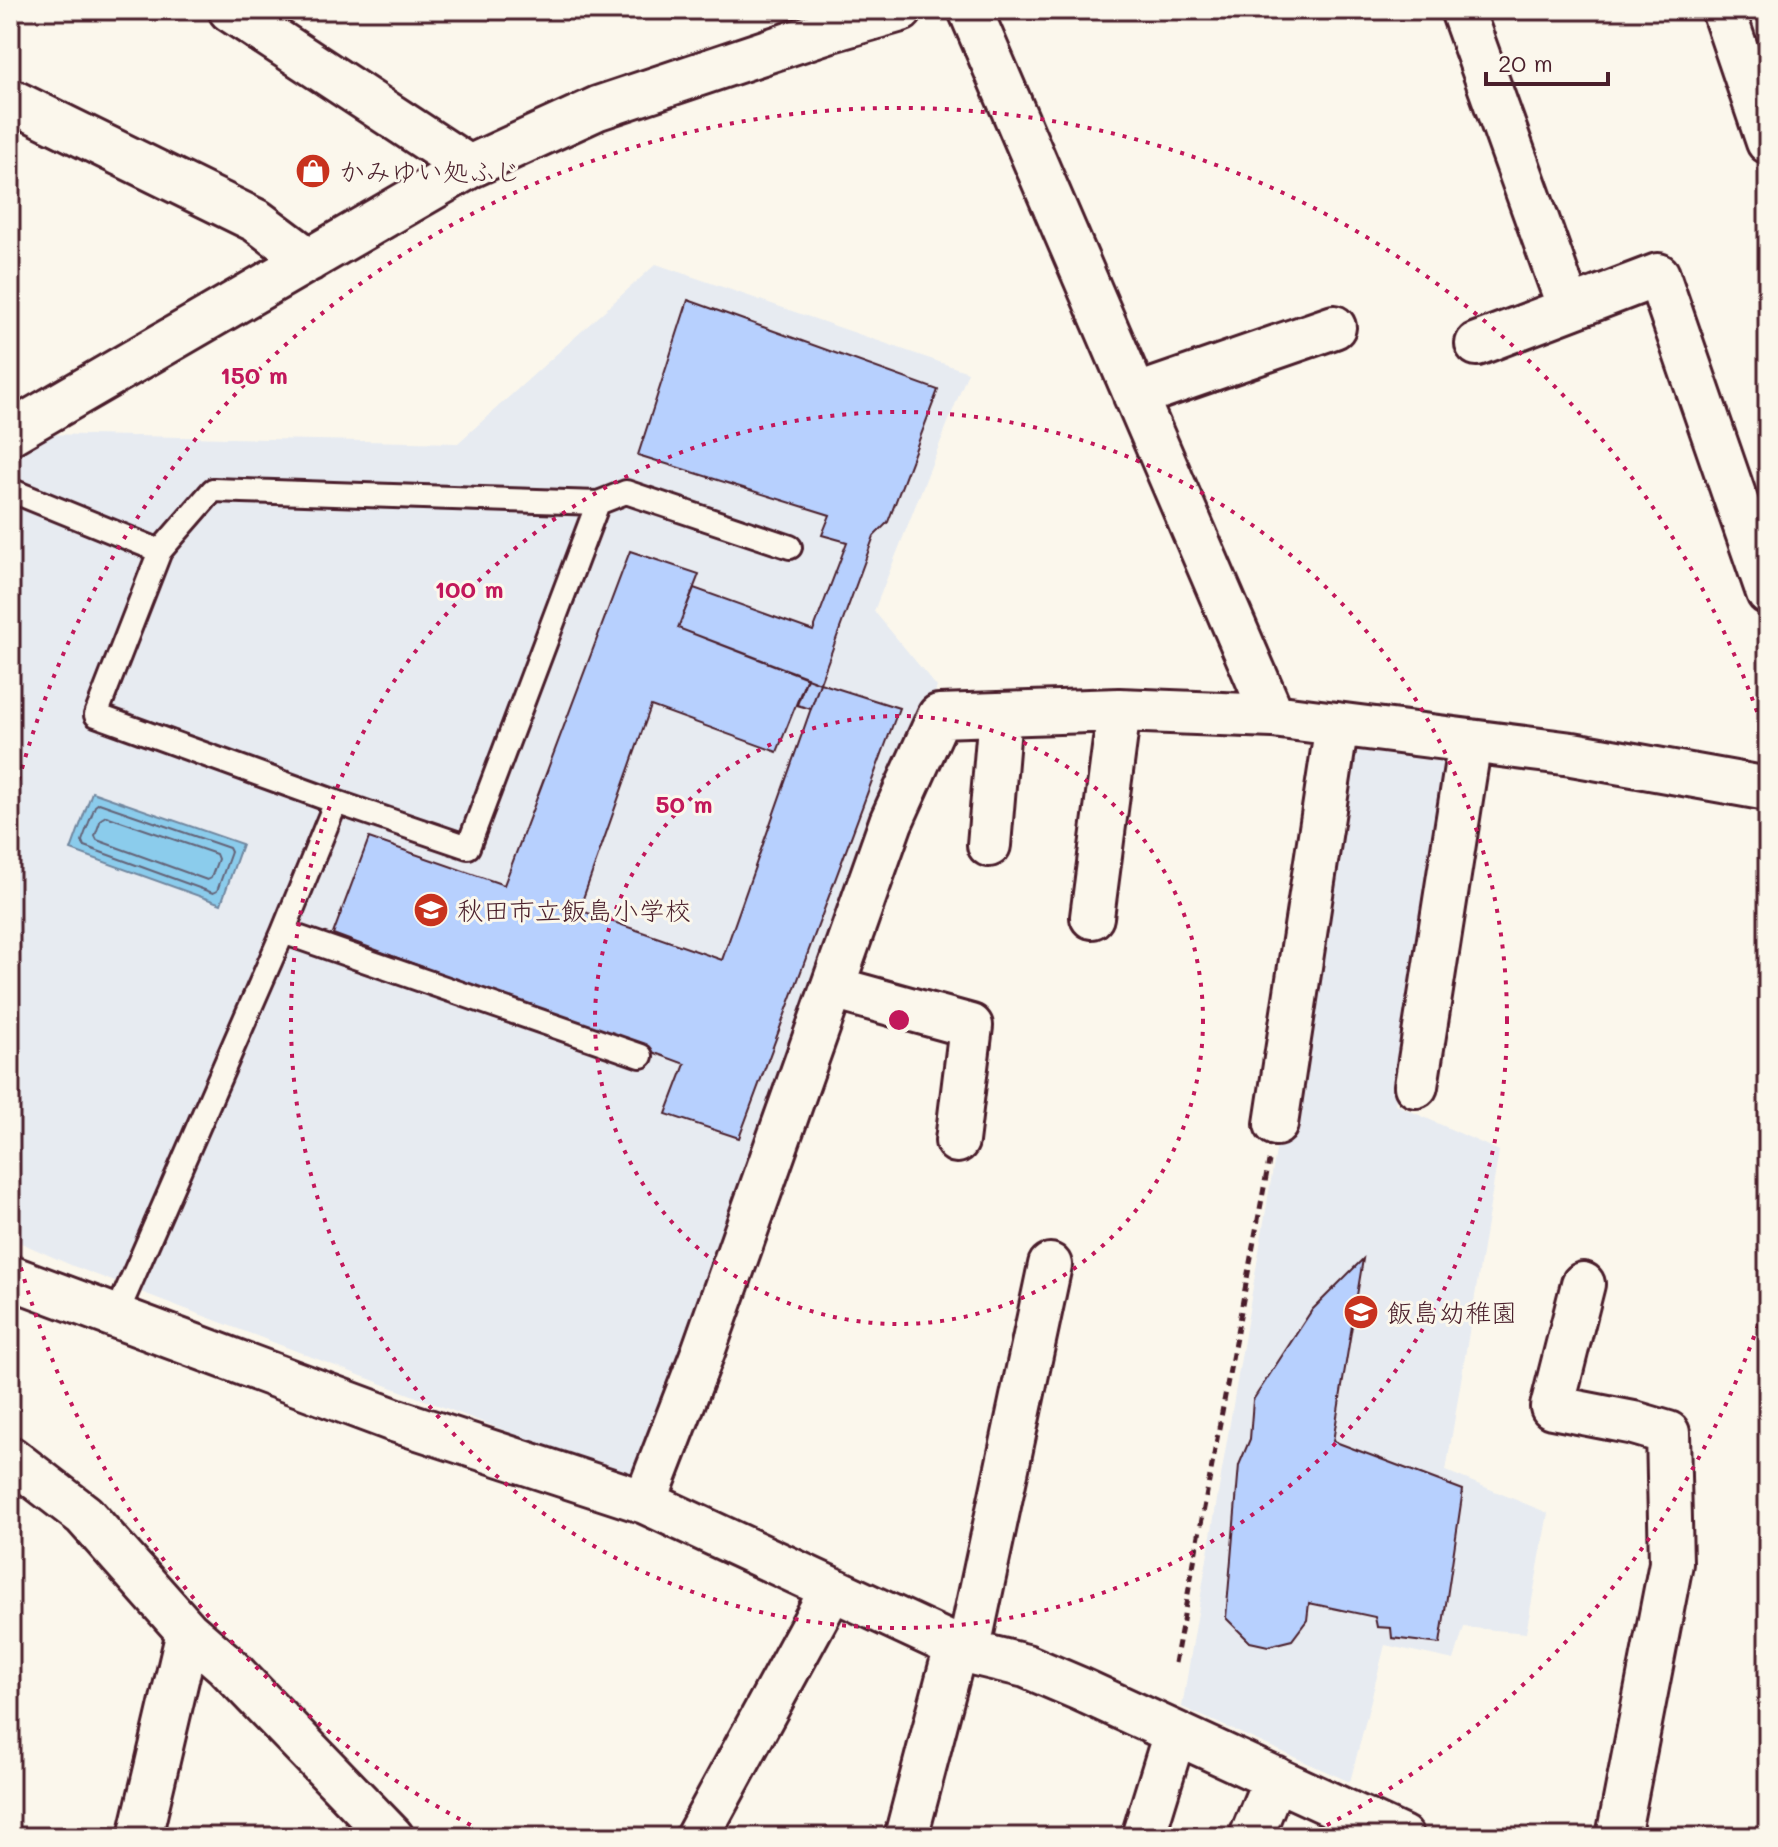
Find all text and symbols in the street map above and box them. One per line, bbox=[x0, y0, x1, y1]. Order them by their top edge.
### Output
scale bar bbox=[1486, 36, 1608, 86]
text: 20 m bbox=[1498, 47, 1553, 78]
shop icon: かみゆい処ふじ bbox=[294, 152, 332, 190]
place label: かみゆい処ふじ bbox=[339, 154, 521, 188]
text: 150 m bbox=[220, 359, 288, 390]
text: 100 m bbox=[434, 573, 504, 604]
text: 50 m bbox=[655, 788, 713, 819]
school or university icon: 秋田市立飯島小学校 bbox=[412, 891, 450, 929]
place label: 秋田市立飯島小学校 bbox=[457, 893, 691, 927]
centre of rings bbox=[885, 1006, 913, 1034]
school or university icon: 飯島幼稚園 bbox=[1342, 1293, 1380, 1331]
place label: 飯島幼稚園 bbox=[1387, 1295, 1517, 1329]

